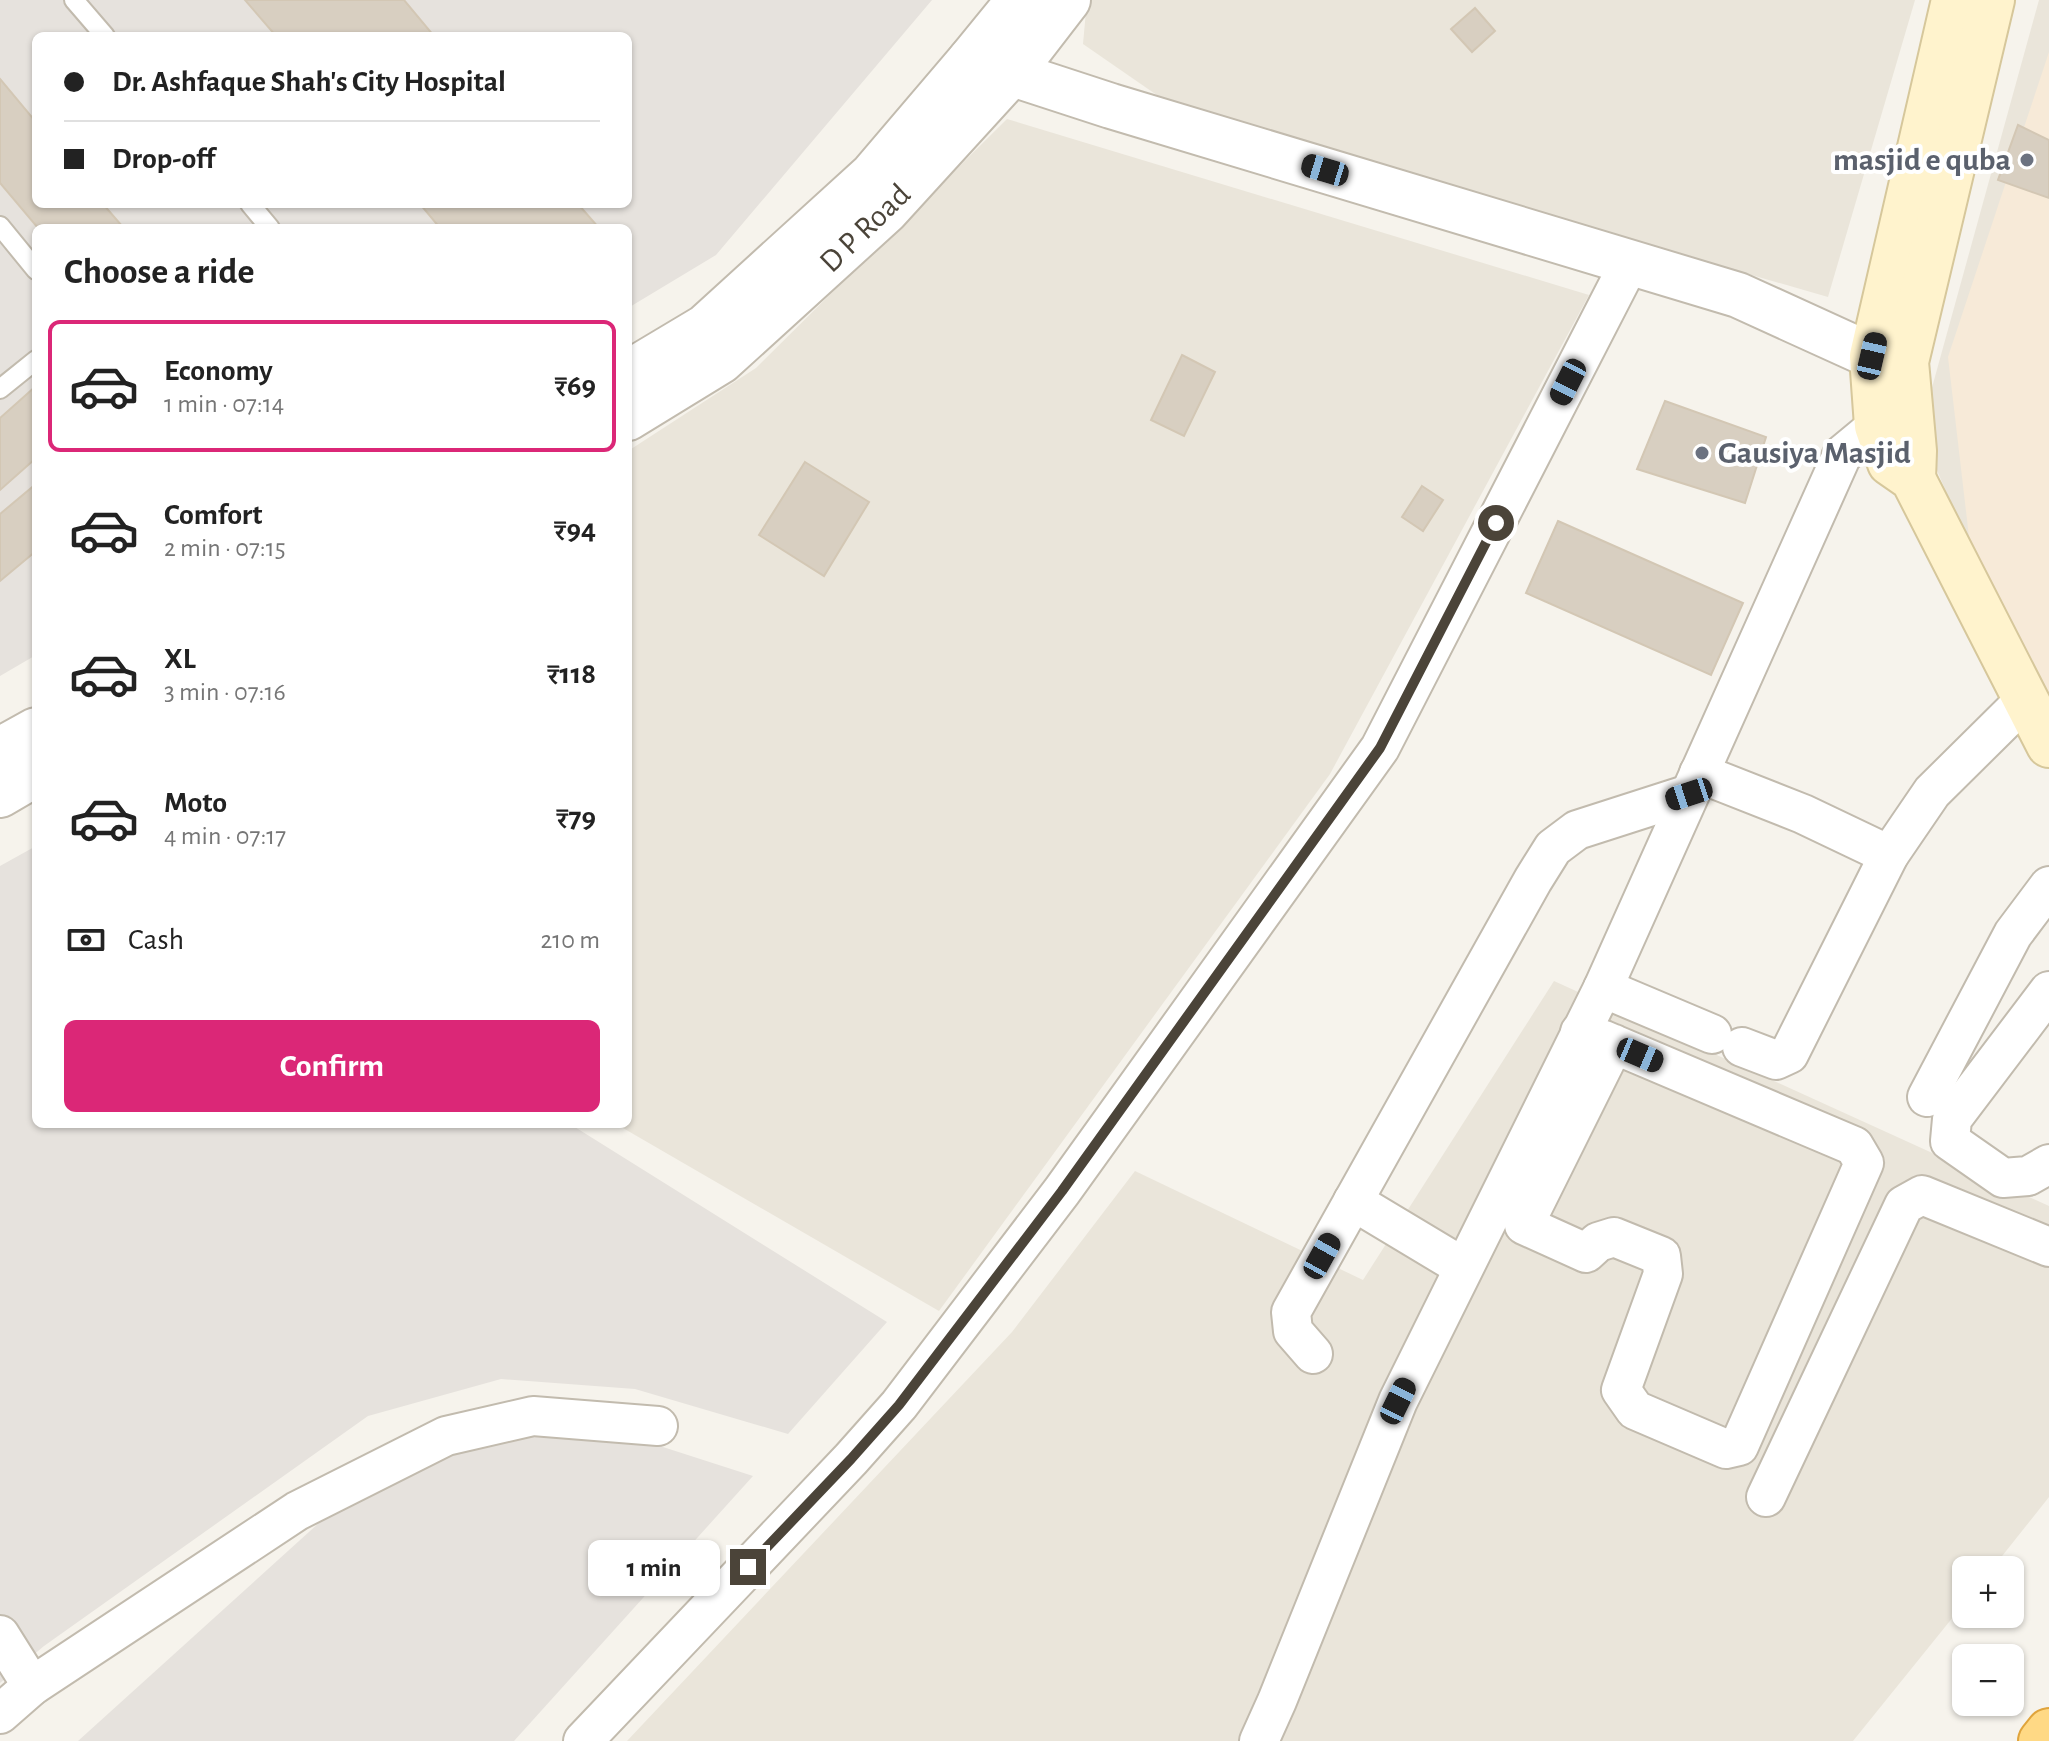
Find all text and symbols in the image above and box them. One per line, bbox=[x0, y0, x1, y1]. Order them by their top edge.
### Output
text: Dr. Ashfaque Shah's City Hospital bbox=[112, 67, 506, 97]
text: Drop-off bbox=[112, 144, 215, 174]
place label: masjid e quba bbox=[1833, 144, 2011, 176]
marker: masjid e quba bbox=[2018, 151, 2036, 169]
car bbox=[1299, 152, 1351, 188]
street label: D P Road bbox=[814, 178, 916, 278]
text: Choose a ride bbox=[64, 254, 254, 290]
car bbox=[1855, 330, 1889, 382]
icon: car bbox=[68, 350, 140, 422]
car bbox=[1546, 355, 1590, 409]
text: Economy bbox=[164, 356, 273, 386]
text: ₹69 bbox=[554, 371, 596, 401]
text: 1 min · 07:14 bbox=[164, 391, 284, 417]
place label: Gausiya Masjid bbox=[1718, 437, 1911, 469]
marker: Gausiya Masjid bbox=[1693, 444, 1711, 462]
icon: car bbox=[68, 494, 140, 566]
text: Comfort bbox=[164, 500, 263, 530]
route start bbox=[1478, 505, 1514, 541]
text: ₹94 bbox=[554, 515, 596, 545]
text: 2 min · 07:15 bbox=[164, 535, 286, 561]
icon: car bbox=[68, 638, 140, 710]
text: XL bbox=[164, 644, 196, 674]
text: ₹118 bbox=[547, 659, 596, 689]
text: 3 min · 07:16 bbox=[164, 679, 286, 705]
car bbox=[1662, 775, 1716, 813]
icon: car bbox=[68, 782, 140, 854]
text: Moto bbox=[164, 788, 227, 818]
text: ₹79 bbox=[556, 803, 596, 833]
text: 4 min · 07:17 bbox=[164, 823, 286, 849]
icon: cash bbox=[64, 918, 108, 962]
text: Cash bbox=[128, 925, 184, 955]
text: 210 m bbox=[540, 927, 600, 953]
button: Confirm bbox=[64, 1020, 600, 1112]
car bbox=[1613, 1035, 1667, 1075]
car bbox=[1300, 1229, 1344, 1283]
car bbox=[1377, 1374, 1419, 1428]
callout: 1 min bbox=[588, 1539, 720, 1595]
route end bbox=[730, 1549, 766, 1585]
text: 1 min bbox=[627, 1555, 681, 1581]
map controls bbox=[1952, 1556, 2024, 1716]
button: + bbox=[1952, 1556, 2024, 1628]
button: − bbox=[1952, 1644, 2024, 1716]

